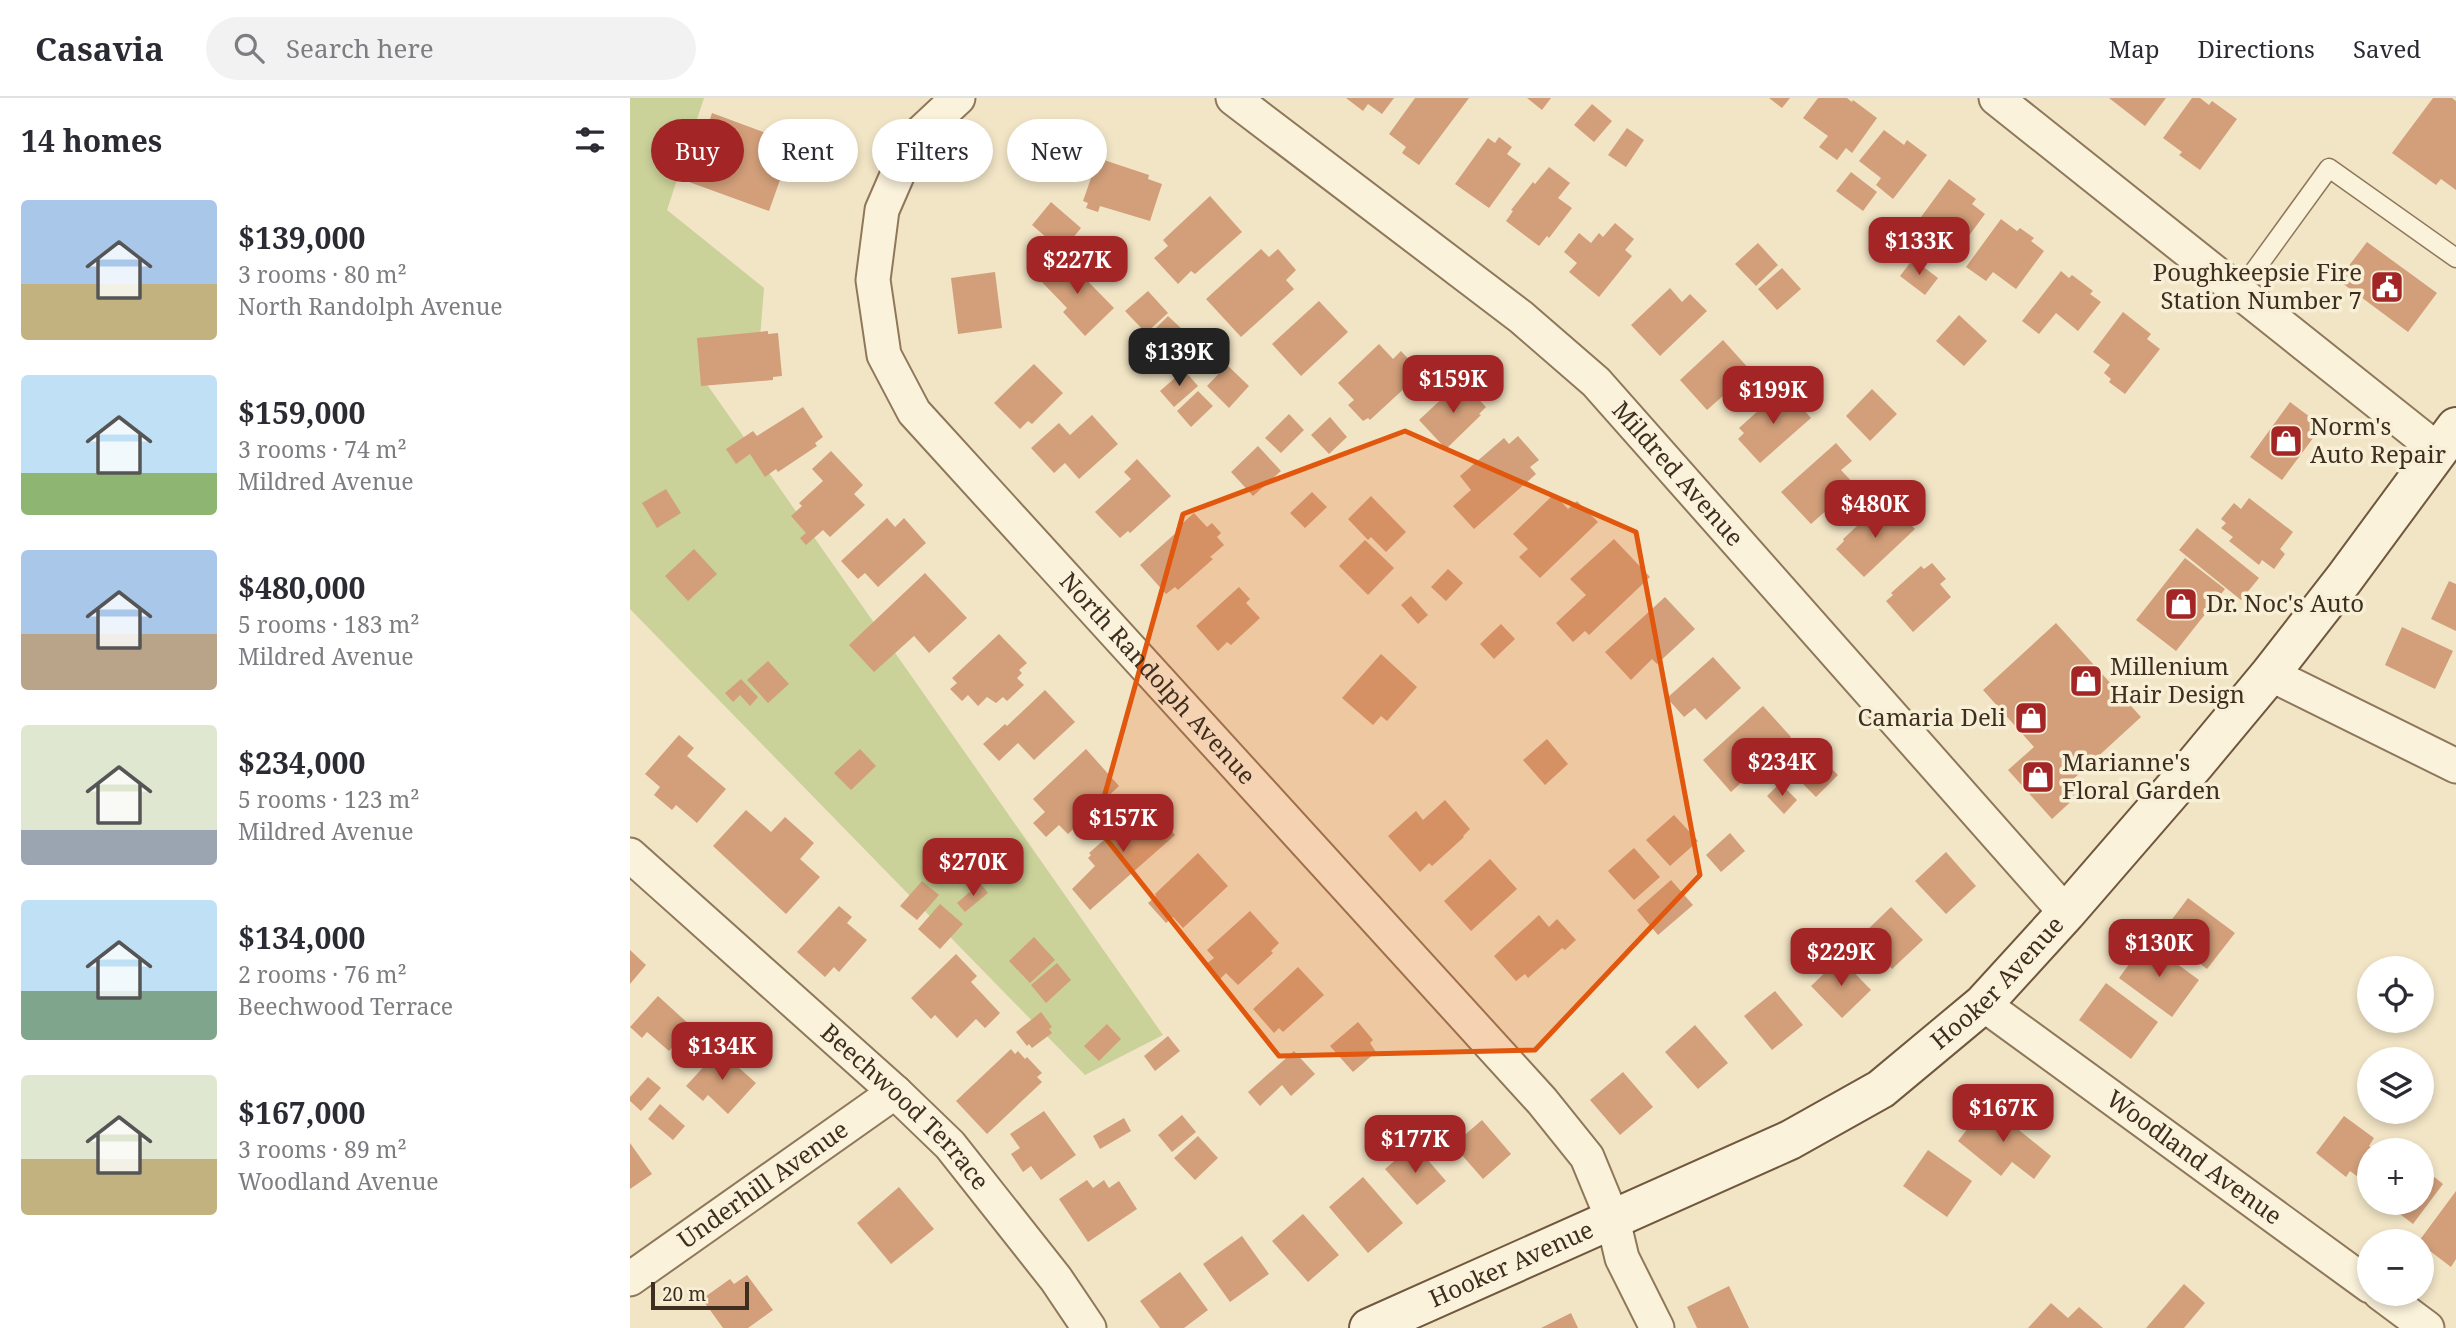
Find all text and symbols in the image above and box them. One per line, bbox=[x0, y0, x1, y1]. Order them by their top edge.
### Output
search box bbox=[206, 17, 696, 80]
text: Casavia bbox=[35, 26, 164, 71]
icon: search bbox=[230, 29, 268, 67]
text: Search here bbox=[286, 30, 434, 66]
text: Map bbox=[2109, 32, 2160, 65]
text: Directions bbox=[2198, 32, 2315, 65]
text: Saved bbox=[2353, 32, 2421, 65]
chip: Buy bbox=[651, 119, 744, 182]
chip: Rent bbox=[758, 119, 858, 182]
chip: Filters bbox=[872, 119, 993, 182]
chip: New bbox=[1007, 119, 1107, 182]
text: 14 homes bbox=[21, 120, 162, 161]
icon: filters bbox=[571, 121, 609, 159]
text: $139,000 bbox=[238, 217, 365, 258]
pin: $133K bbox=[1870, 218, 1968, 277]
text: $133K bbox=[1885, 224, 1953, 256]
icon: home bbox=[77, 228, 161, 312]
pin: $227K bbox=[1028, 236, 1126, 296]
text: $227K bbox=[1043, 243, 1111, 275]
place label: Poughkeepsie Fire Station Number 7 bbox=[2153, 255, 2362, 316]
text: 3 rooms · 80 m² bbox=[238, 258, 407, 290]
public building icon: Poughkeepsie Fire Station Number 7 bbox=[2368, 268, 2406, 306]
text: North Randolph Avenue bbox=[238, 290, 503, 322]
pin: $139K bbox=[1130, 328, 1228, 388]
text: $139K bbox=[1145, 335, 1213, 367]
pin: $159K bbox=[1404, 356, 1502, 415]
text: $159K bbox=[1419, 362, 1487, 394]
pin: $199K bbox=[1724, 366, 1822, 426]
text: $199K bbox=[1739, 373, 1807, 405]
text: $159,000 bbox=[238, 392, 365, 433]
street label: Mildred Avenue bbox=[1605, 393, 1752, 553]
icon: home bbox=[77, 403, 161, 487]
place label: Norm's Auto Repair bbox=[2310, 409, 2446, 470]
shop icon: Norm's Auto Repair bbox=[2267, 422, 2305, 460]
text: 3 rooms · 74 m² bbox=[238, 433, 407, 465]
text: Mildred Avenue bbox=[238, 465, 414, 497]
pin: $480K bbox=[1826, 480, 1924, 540]
text: $480K bbox=[1841, 487, 1909, 519]
street label: North Randolph Avenue bbox=[1053, 565, 1264, 791]
text: $480,000 bbox=[238, 567, 365, 608]
icon: home bbox=[77, 578, 161, 662]
shop icon: Dr. Noc's Auto bbox=[2162, 585, 2200, 623]
place label: Dr. Noc's Auto bbox=[2206, 586, 2364, 619]
text: 5 rooms · 183 m² bbox=[238, 608, 420, 640]
text: Mildred Avenue bbox=[238, 640, 414, 672]
place label: Millenium Hair Design bbox=[2110, 649, 2245, 710]
shop icon: Millenium Hair Design bbox=[2067, 662, 2105, 700]
shop icon: Camaria Deli bbox=[2012, 699, 2050, 737]
place label: Camaria Deli bbox=[1857, 700, 2006, 733]
pin: $234K bbox=[1733, 738, 1831, 798]
text: $234,000 bbox=[238, 742, 365, 783]
text: $234K bbox=[1748, 745, 1816, 777]
place label: Marianne's Floral Garden bbox=[2062, 745, 2220, 806]
icon: home bbox=[77, 753, 161, 837]
shop icon: Marianne's Floral Garden bbox=[2019, 758, 2057, 796]
text: 5 rooms · 123 m² bbox=[238, 783, 420, 815]
pin: $157K bbox=[1074, 794, 1172, 854]
text: $157K bbox=[1089, 801, 1157, 833]
text: Mildred Avenue bbox=[238, 815, 414, 847]
pin: $270K bbox=[924, 838, 1022, 898]
text: $270K bbox=[939, 845, 1007, 877]
street label: Hooker Avenue bbox=[1923, 908, 2070, 1056]
text: $134,000 bbox=[238, 917, 365, 958]
pin: $130K bbox=[2110, 920, 2208, 979]
text: $130K bbox=[2125, 926, 2193, 958]
icon: home bbox=[77, 928, 161, 1012]
pin: $229K bbox=[1792, 928, 1890, 988]
text: $229K bbox=[1807, 935, 1875, 967]
map controls bbox=[2357, 956, 2434, 1306]
button: locate bbox=[2357, 956, 2434, 1033]
text: 2 rooms · 76 m² bbox=[238, 958, 407, 990]
text: Beechwood Terrace bbox=[238, 990, 453, 1022]
street label: Beechwood Terrace bbox=[814, 1015, 997, 1196]
pin: $134K bbox=[673, 1023, 771, 1082]
text: $134K bbox=[688, 1029, 756, 1061]
button: layers bbox=[2357, 1047, 2434, 1124]
street label: Woodland Avenue bbox=[2100, 1081, 2289, 1232]
pin: $167K bbox=[1954, 1084, 2052, 1144]
text: $167K bbox=[1969, 1091, 2037, 1123]
text: $167,000 bbox=[238, 1092, 365, 1133]
icon: home bbox=[77, 1103, 161, 1187]
street label: Underhill Avenue bbox=[670, 1112, 854, 1255]
pin: $177K bbox=[1366, 1116, 1464, 1175]
text: $177K bbox=[1381, 1122, 1449, 1154]
text: 3 rooms · 89 m² bbox=[238, 1133, 407, 1165]
button: + bbox=[2357, 1138, 2434, 1215]
text: Woodland Avenue bbox=[238, 1165, 439, 1197]
street label: Hooker Avenue bbox=[1424, 1212, 1598, 1314]
button: − bbox=[2357, 1229, 2434, 1306]
scale bar bbox=[651, 1279, 749, 1311]
text: 20 m bbox=[662, 1281, 706, 1307]

